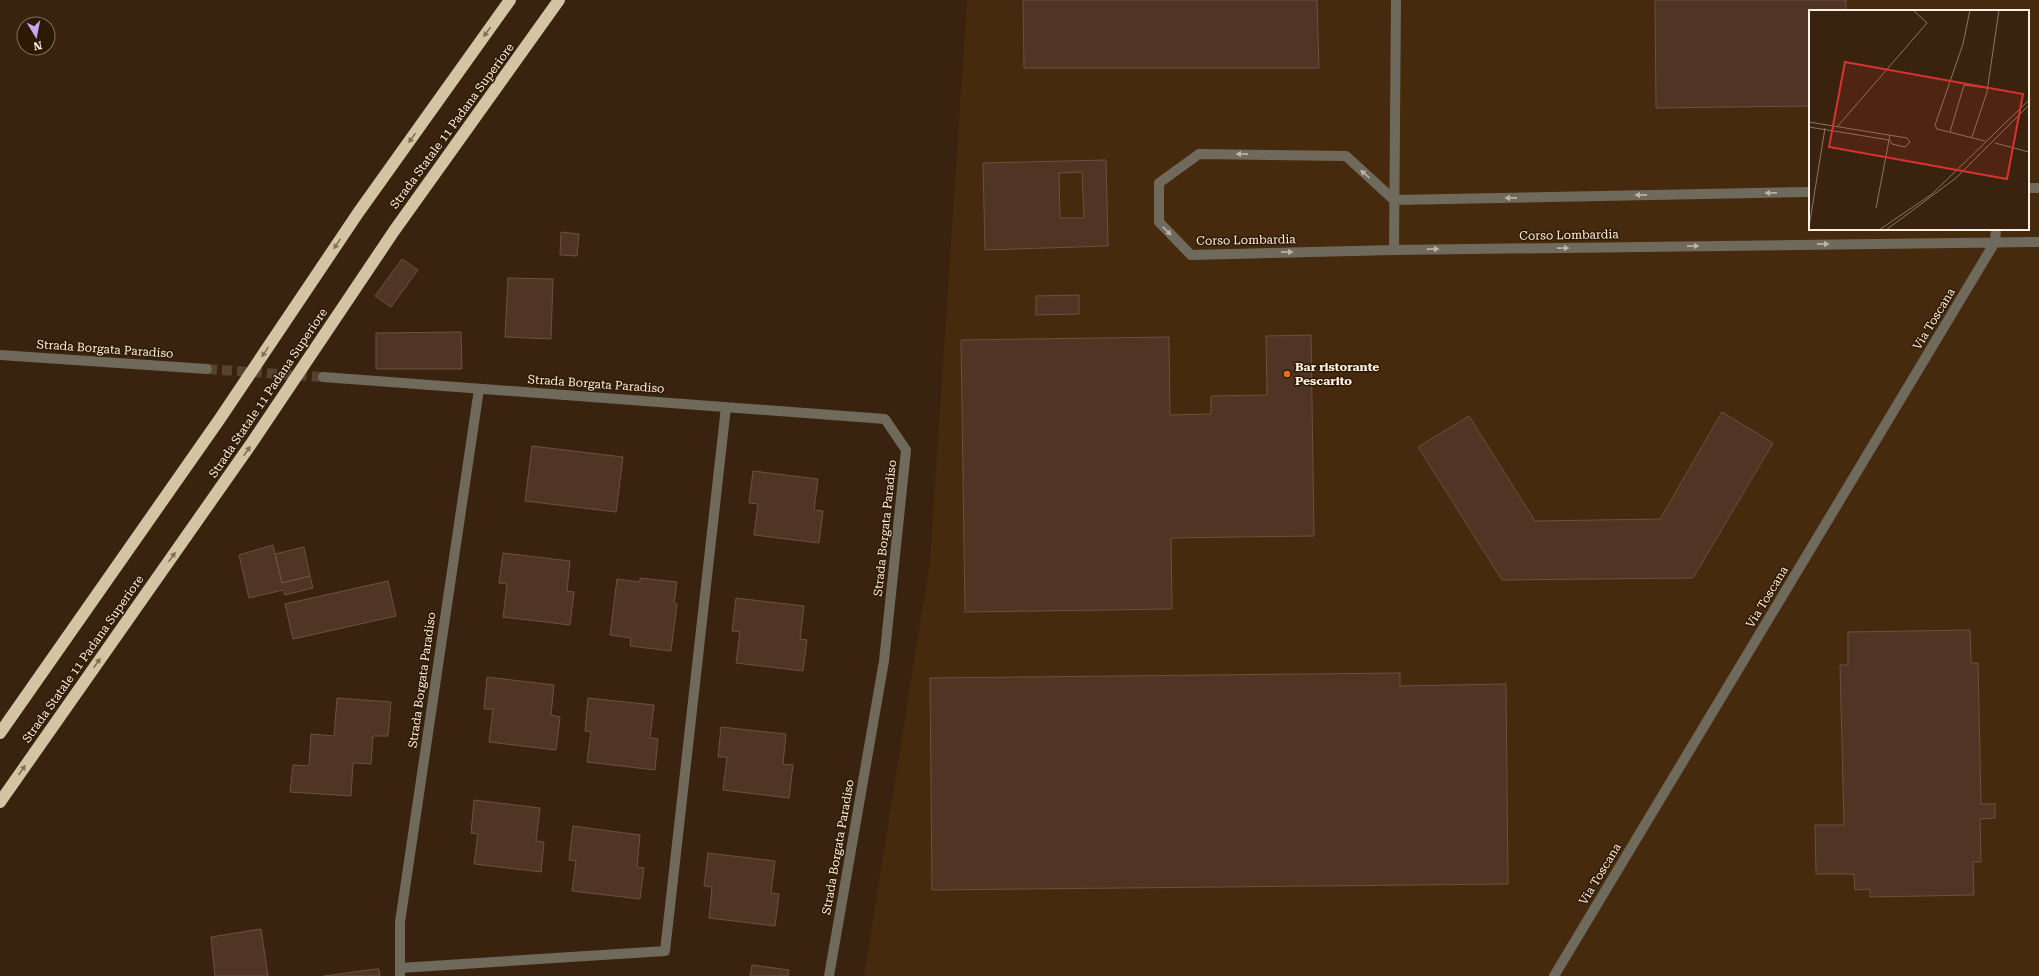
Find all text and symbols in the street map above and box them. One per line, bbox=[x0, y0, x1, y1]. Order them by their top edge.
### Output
inset map bbox=[1809, 10, 2029, 230]
north arrow bbox=[16, 16, 56, 56]
one-way arrow bbox=[483, 26, 491, 37]
text: N bbox=[32, 38, 43, 53]
street label: Strada Statale 11 Padana Superiore bbox=[387, 40, 517, 212]
one-way arrow bbox=[408, 132, 416, 143]
one-way arrow bbox=[1235, 151, 1248, 157]
one-way arrow bbox=[1360, 169, 1370, 178]
one-way arrow bbox=[1764, 190, 1777, 196]
one-way arrow bbox=[1634, 192, 1647, 198]
one-way arrow bbox=[1504, 195, 1517, 201]
one-way arrow bbox=[1162, 226, 1172, 236]
street label: Corso Lombardia bbox=[1519, 227, 1619, 243]
street label: Corso Lombardia bbox=[1196, 232, 1296, 248]
one-way arrow bbox=[333, 239, 341, 249]
one-way arrow bbox=[1817, 241, 1830, 247]
one-way arrow bbox=[1687, 243, 1700, 249]
one-way arrow bbox=[1557, 244, 1569, 251]
one-way arrow bbox=[1427, 246, 1440, 252]
one-way arrow bbox=[1281, 249, 1294, 255]
street label: Via Toscana bbox=[1910, 285, 1958, 352]
street label: Strada Statale 11 Padana Superiore bbox=[206, 305, 330, 480]
street label: Strada Borgata Paradiso bbox=[36, 337, 174, 361]
one-way arrow bbox=[261, 347, 269, 357]
place label: Bar ristorante Pescarito bbox=[1295, 360, 1379, 388]
marker: Bar ristorante Pescarito bbox=[1282, 369, 1292, 379]
street label: Strada Borgata Paradiso bbox=[527, 372, 665, 396]
one-way arrow bbox=[243, 445, 251, 456]
street label: Strada Borgata Paradiso bbox=[871, 459, 899, 597]
one-way arrow bbox=[168, 552, 176, 562]
street label: Via Toscana bbox=[1743, 563, 1791, 630]
street label: Strada Statale 11 Padana Superiore bbox=[19, 572, 147, 746]
street label: Strada Borgata Paradiso bbox=[406, 611, 438, 749]
one-way arrow bbox=[93, 658, 101, 669]
one-way arrow bbox=[18, 765, 26, 775]
street label: Strada Borgata Paradiso bbox=[819, 778, 857, 916]
street label: Via Toscana bbox=[1576, 840, 1624, 907]

